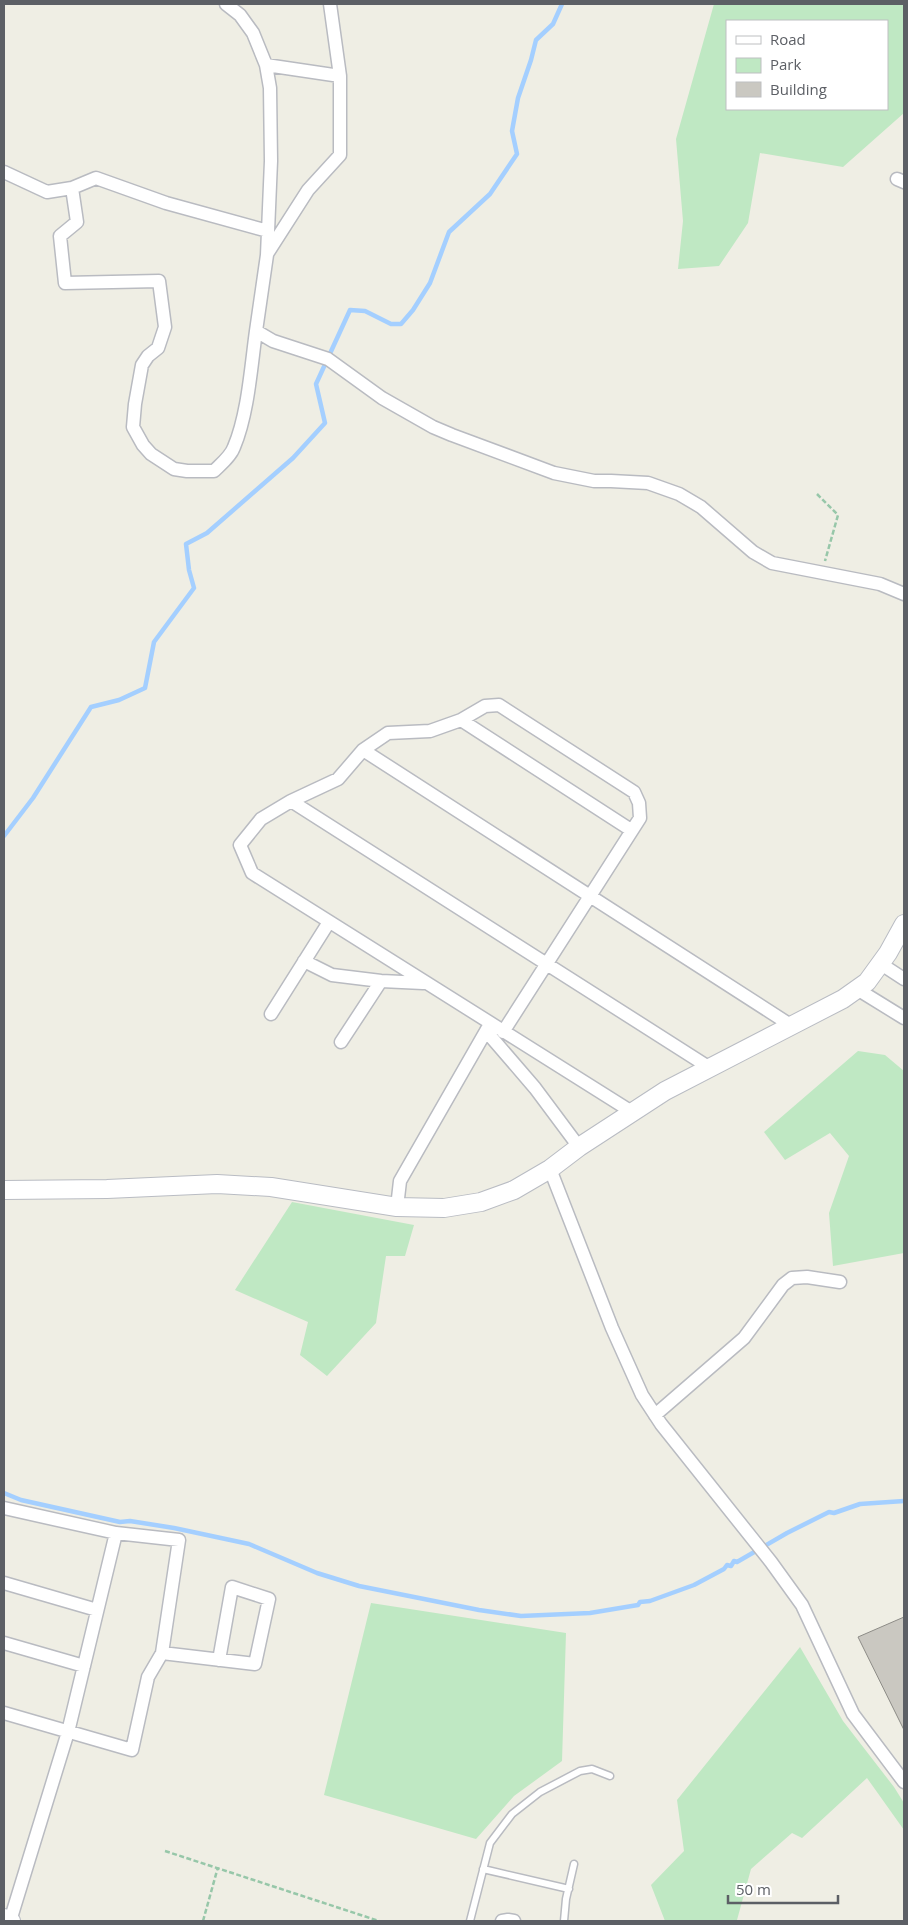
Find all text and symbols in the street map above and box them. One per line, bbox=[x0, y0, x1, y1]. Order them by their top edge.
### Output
legend bbox=[726, 20, 888, 110]
text: Road bbox=[770, 29, 806, 49]
text: Park bbox=[770, 54, 801, 74]
text: Building bbox=[770, 79, 827, 99]
scale bar bbox=[728, 1872, 838, 1904]
text: 50 m bbox=[736, 1879, 771, 1899]

